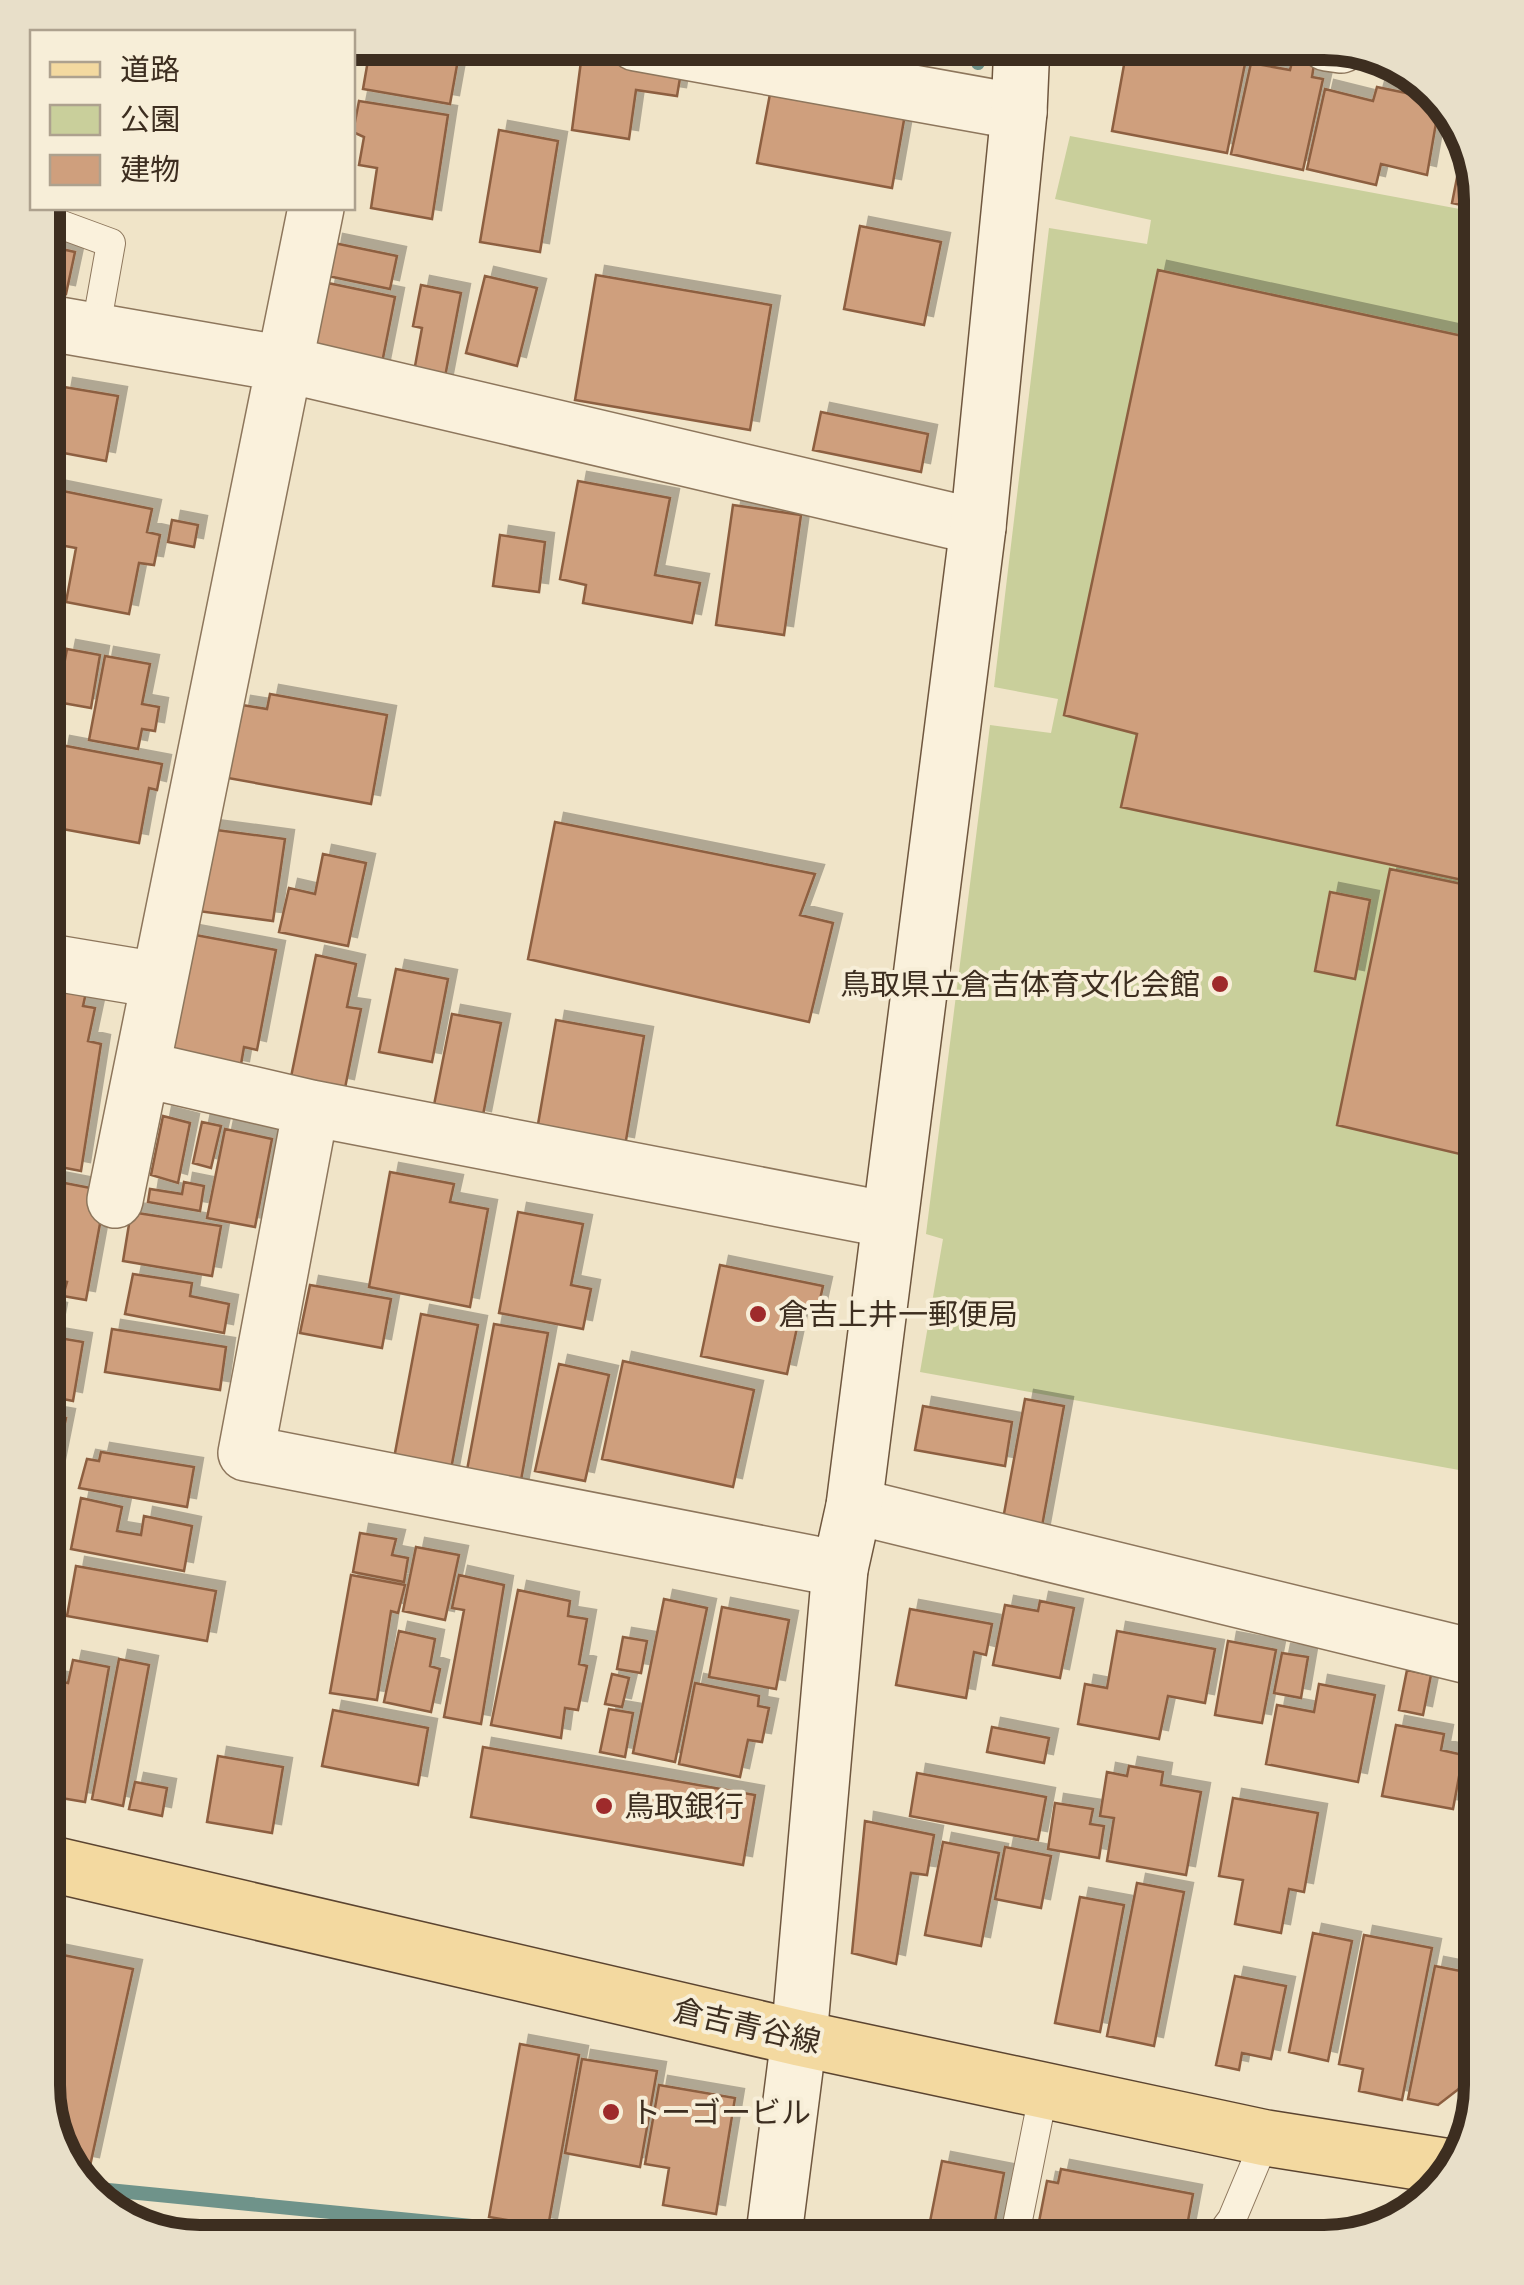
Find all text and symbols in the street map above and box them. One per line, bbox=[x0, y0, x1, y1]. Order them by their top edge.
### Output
legend bbox=[30, 30, 355, 210]
text: 道路 bbox=[120, 53, 180, 86]
text: 公園 bbox=[120, 103, 180, 136]
text: 建物 bbox=[120, 153, 180, 186]
place label: 鳥取県立倉吉体育文化会館 bbox=[840, 968, 1200, 1001]
marker: 鳥取県立倉吉体育文化会館 bbox=[1209, 973, 1231, 995]
place label: 倉吉上井一郵便局 bbox=[778, 1298, 1018, 1331]
marker: 倉吉上井一郵便局 bbox=[747, 1303, 769, 1325]
place label: 鳥取銀行 bbox=[624, 1790, 744, 1823]
marker: 鳥取銀行 bbox=[593, 1795, 615, 1817]
street label: 倉吉青谷線 bbox=[670, 1993, 824, 2059]
place label: トーゴービル bbox=[631, 2096, 811, 2129]
marker: トーゴービル bbox=[600, 2101, 622, 2123]

